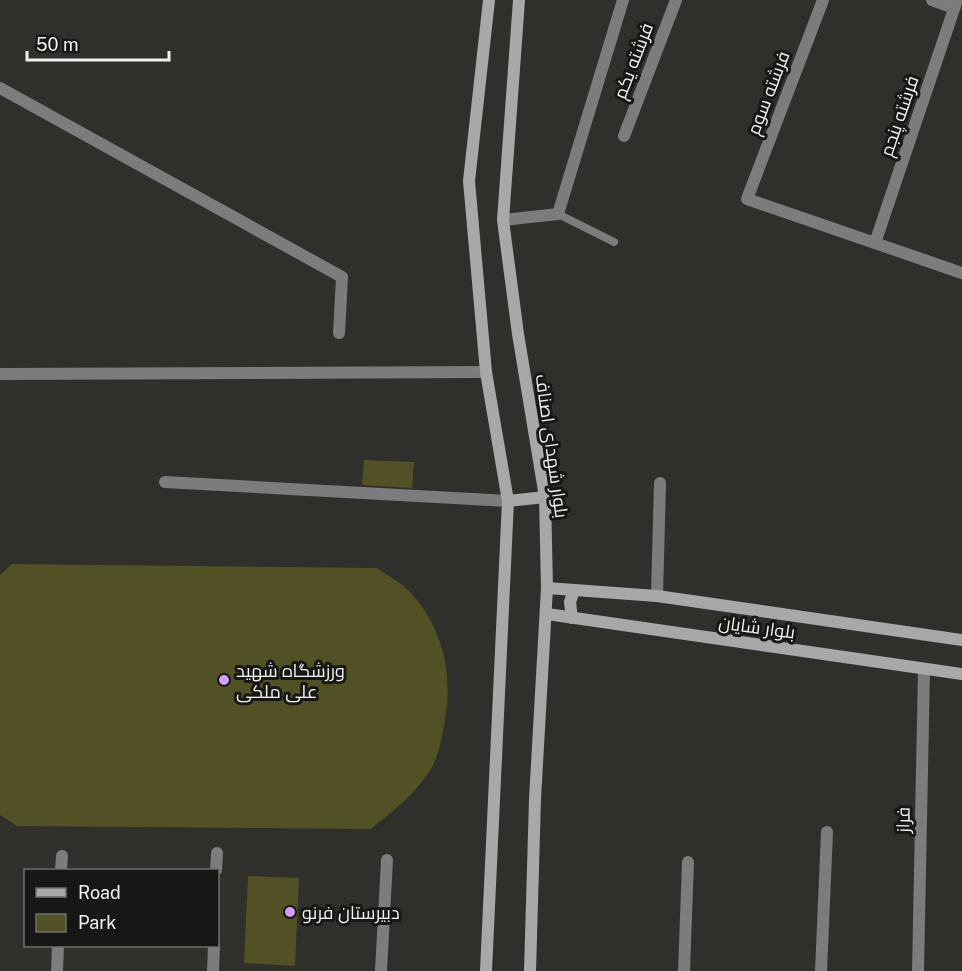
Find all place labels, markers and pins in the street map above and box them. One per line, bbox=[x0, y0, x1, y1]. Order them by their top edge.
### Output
place label: ورزشگاه شهید علی ملکی bbox=[236, 660, 345, 703]
marker: ورزشگاه شهید علی ملکی bbox=[217, 673, 231, 687]
place label: دبیرستان فرنو bbox=[302, 902, 400, 924]
marker: دبیرستان فرنو bbox=[283, 905, 297, 919]

